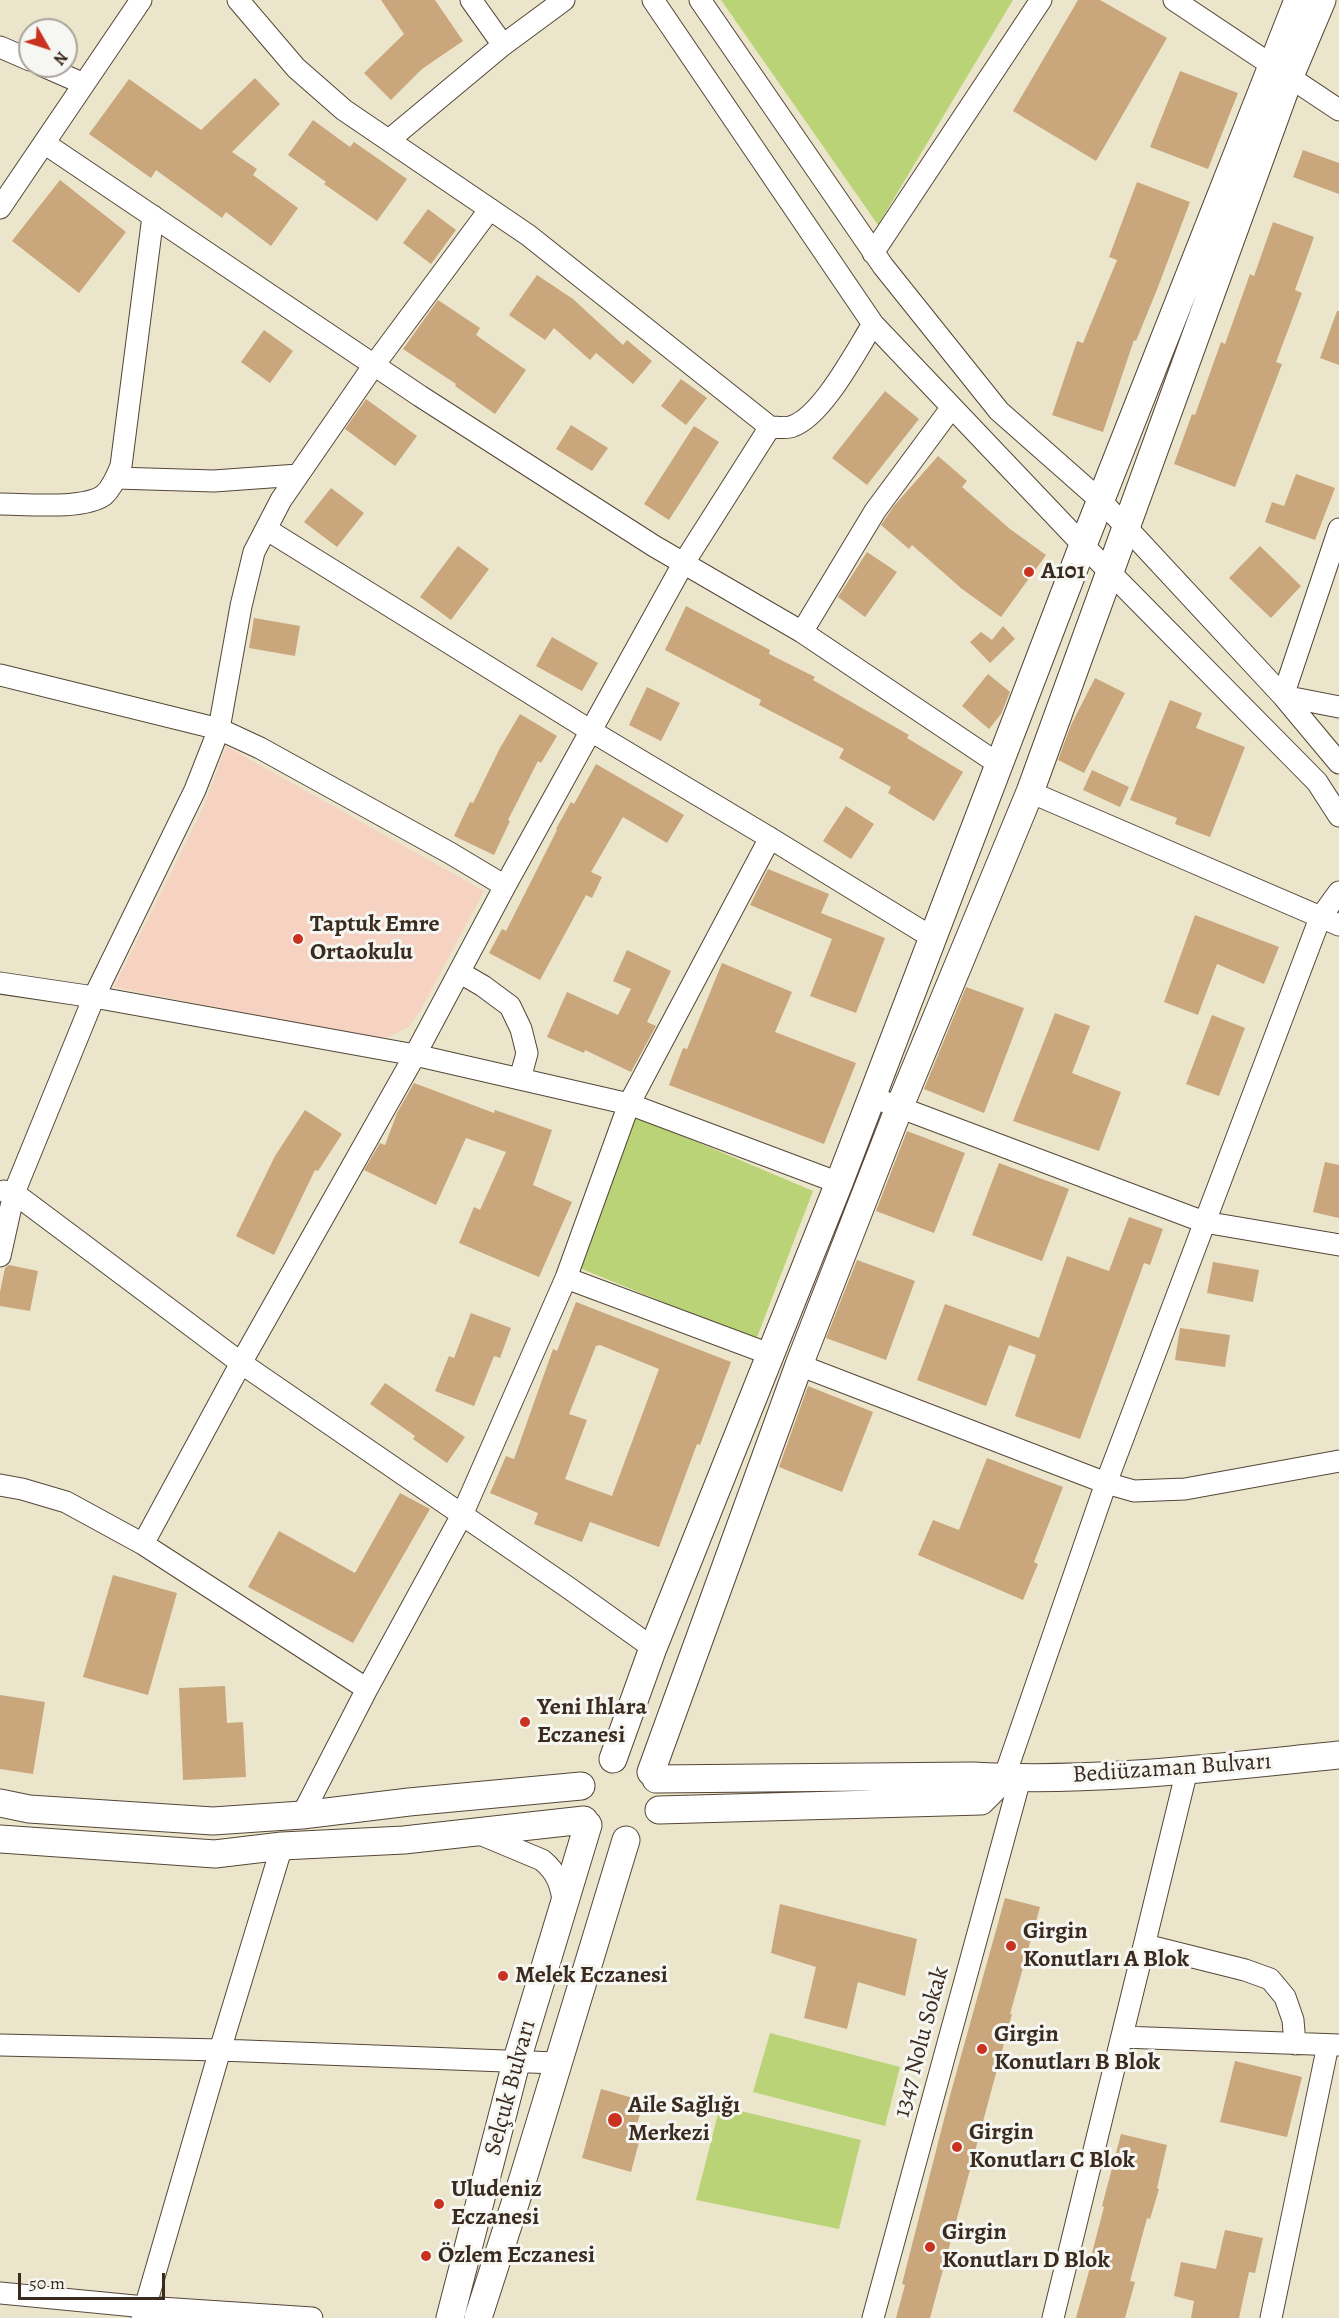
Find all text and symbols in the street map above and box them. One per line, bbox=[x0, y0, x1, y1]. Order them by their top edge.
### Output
north arrow bbox=[18, 18, 78, 78]
text: N bbox=[48, 47, 73, 70]
place label: A101 bbox=[1041, 558, 1085, 586]
marker: A101 bbox=[1022, 565, 1036, 579]
place label: Taptuk Emre Ortaokulu bbox=[310, 911, 439, 967]
marker: Taptuk Emre Ortaokulu bbox=[291, 932, 305, 946]
place label: Yeni Ihlara Eczanesi bbox=[537, 1694, 647, 1750]
marker: Yeni Ihlara Eczanesi bbox=[518, 1715, 532, 1729]
street label: Bediüzaman Bulvarı bbox=[1072, 1748, 1272, 1790]
place label: Girgin Konutları A Blok bbox=[1023, 1918, 1189, 1974]
marker: Girgin Konutları A Blok bbox=[1004, 1939, 1018, 1953]
place label: Melek Eczanesi bbox=[515, 1962, 668, 1990]
street label: 1347 Nolu Sokak bbox=[888, 1963, 956, 2121]
marker: Melek Eczanesi bbox=[496, 1969, 510, 1983]
street label: Selçuk Bulvarı bbox=[479, 2017, 543, 2159]
place label: Girgin Konutları B Blok bbox=[994, 2021, 1160, 2077]
marker: Girgin Konutları B Blok bbox=[975, 2042, 989, 2056]
place label: Aile Sağlığı Merkezi bbox=[628, 2092, 740, 2148]
marker: Aile Sağlığı Merkezi bbox=[606, 2111, 624, 2129]
place label: Girgin Konutları C Blok bbox=[969, 2119, 1135, 2175]
marker: Girgin Konutları C Blok bbox=[950, 2140, 964, 2154]
place label: Uludeniz Eczanesi bbox=[451, 2176, 542, 2232]
marker: Uludeniz Eczanesi bbox=[432, 2197, 446, 2211]
place label: Girgin Konutları D Blok bbox=[942, 2219, 1110, 2275]
marker: Girgin Konutları D Blok bbox=[923, 2240, 937, 2254]
place label: Özlem Eczanesi bbox=[438, 2242, 595, 2270]
marker: Özlem Eczanesi bbox=[419, 2249, 433, 2263]
scale bar bbox=[21, 2261, 168, 2299]
text: 50 m bbox=[29, 2271, 65, 2295]

